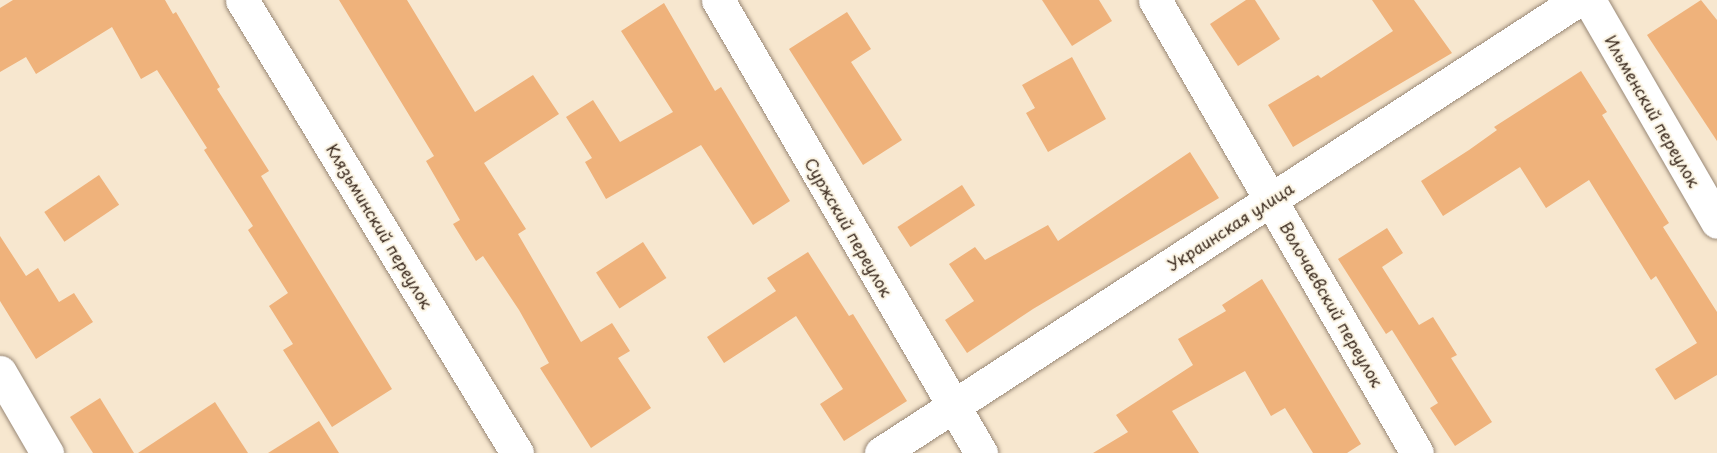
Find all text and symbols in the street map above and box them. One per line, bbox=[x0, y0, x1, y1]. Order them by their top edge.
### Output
street label: Ильменский переулок bbox=[1602, 32, 1704, 190]
street label: Клязьминский переулок bbox=[323, 140, 437, 312]
street label: Суржский переулок bbox=[801, 154, 897, 300]
street label: Украинская улица bbox=[1163, 178, 1297, 274]
street label: Волочаевский переулок bbox=[1277, 218, 1387, 390]

